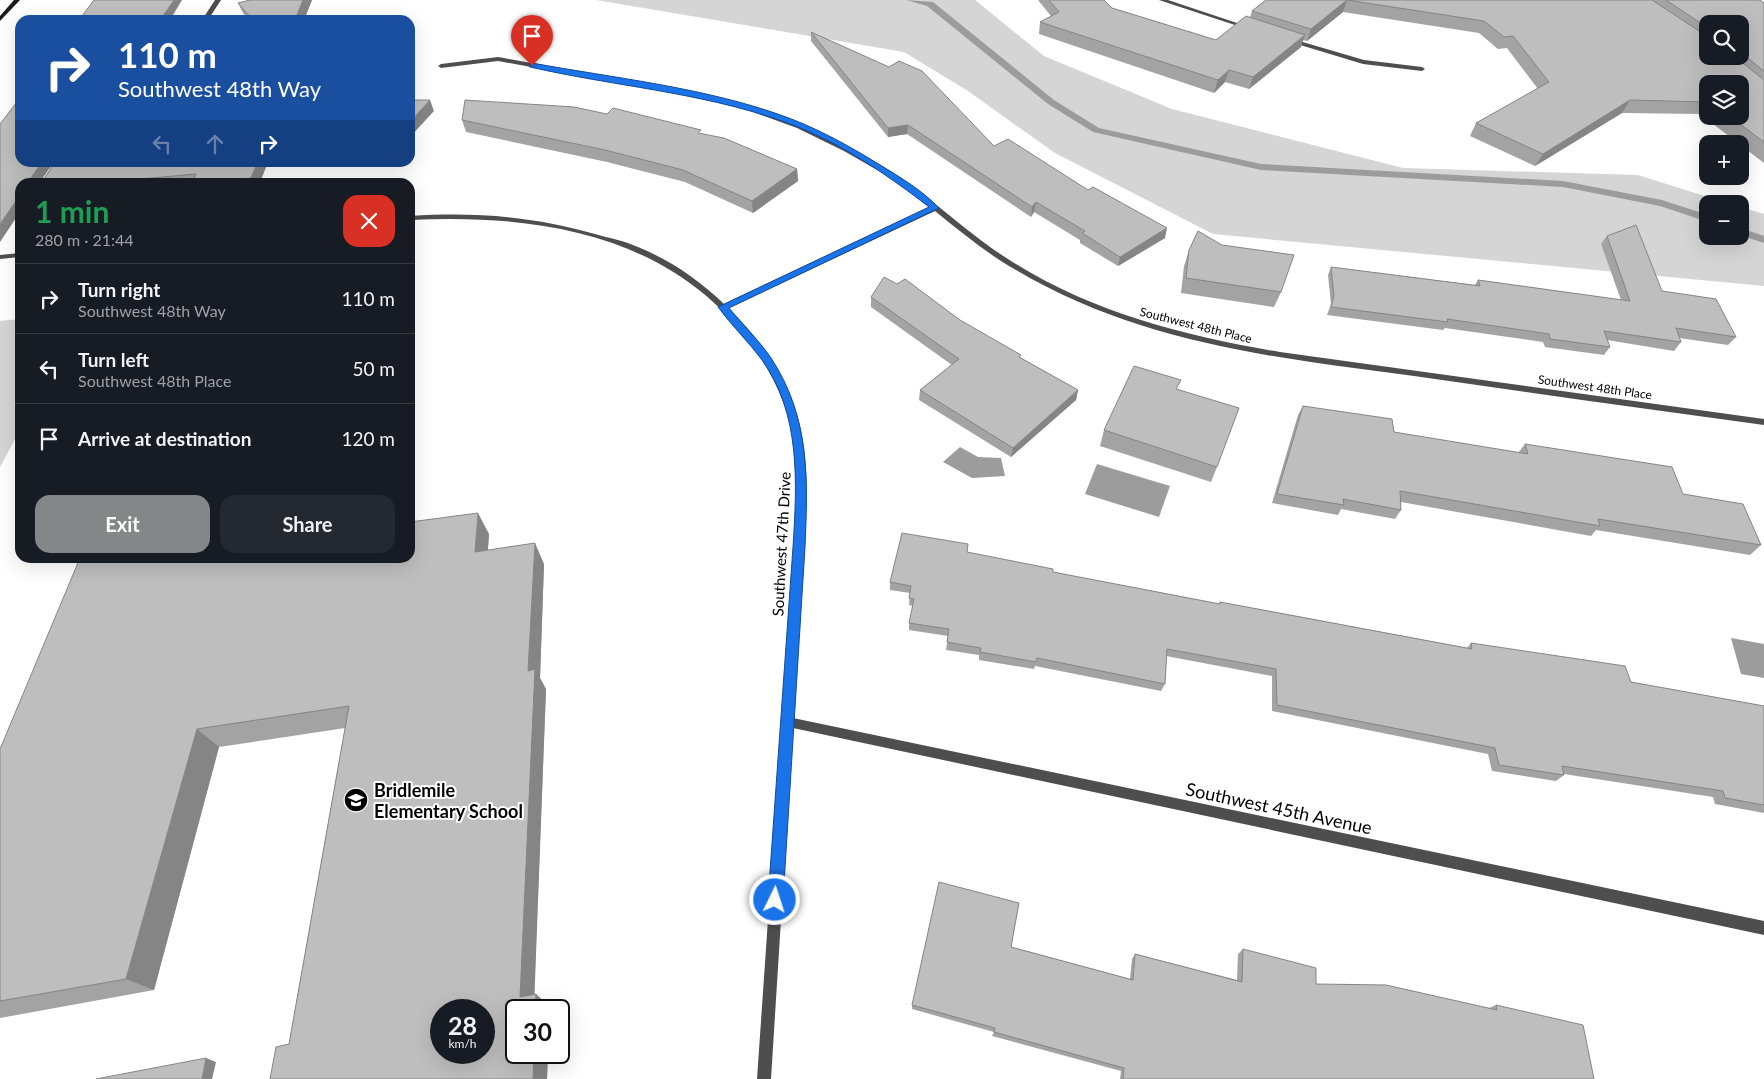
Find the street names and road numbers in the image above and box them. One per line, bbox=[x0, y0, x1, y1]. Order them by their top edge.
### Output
street label: Southwest 48th Place bbox=[1138, 304, 1254, 346]
street label: Southwest 48th Place bbox=[1537, 372, 1653, 402]
street label: Southwest 47th Drive bbox=[768, 471, 794, 617]
street label: Southwest 45th Avenue bbox=[1184, 778, 1374, 838]

